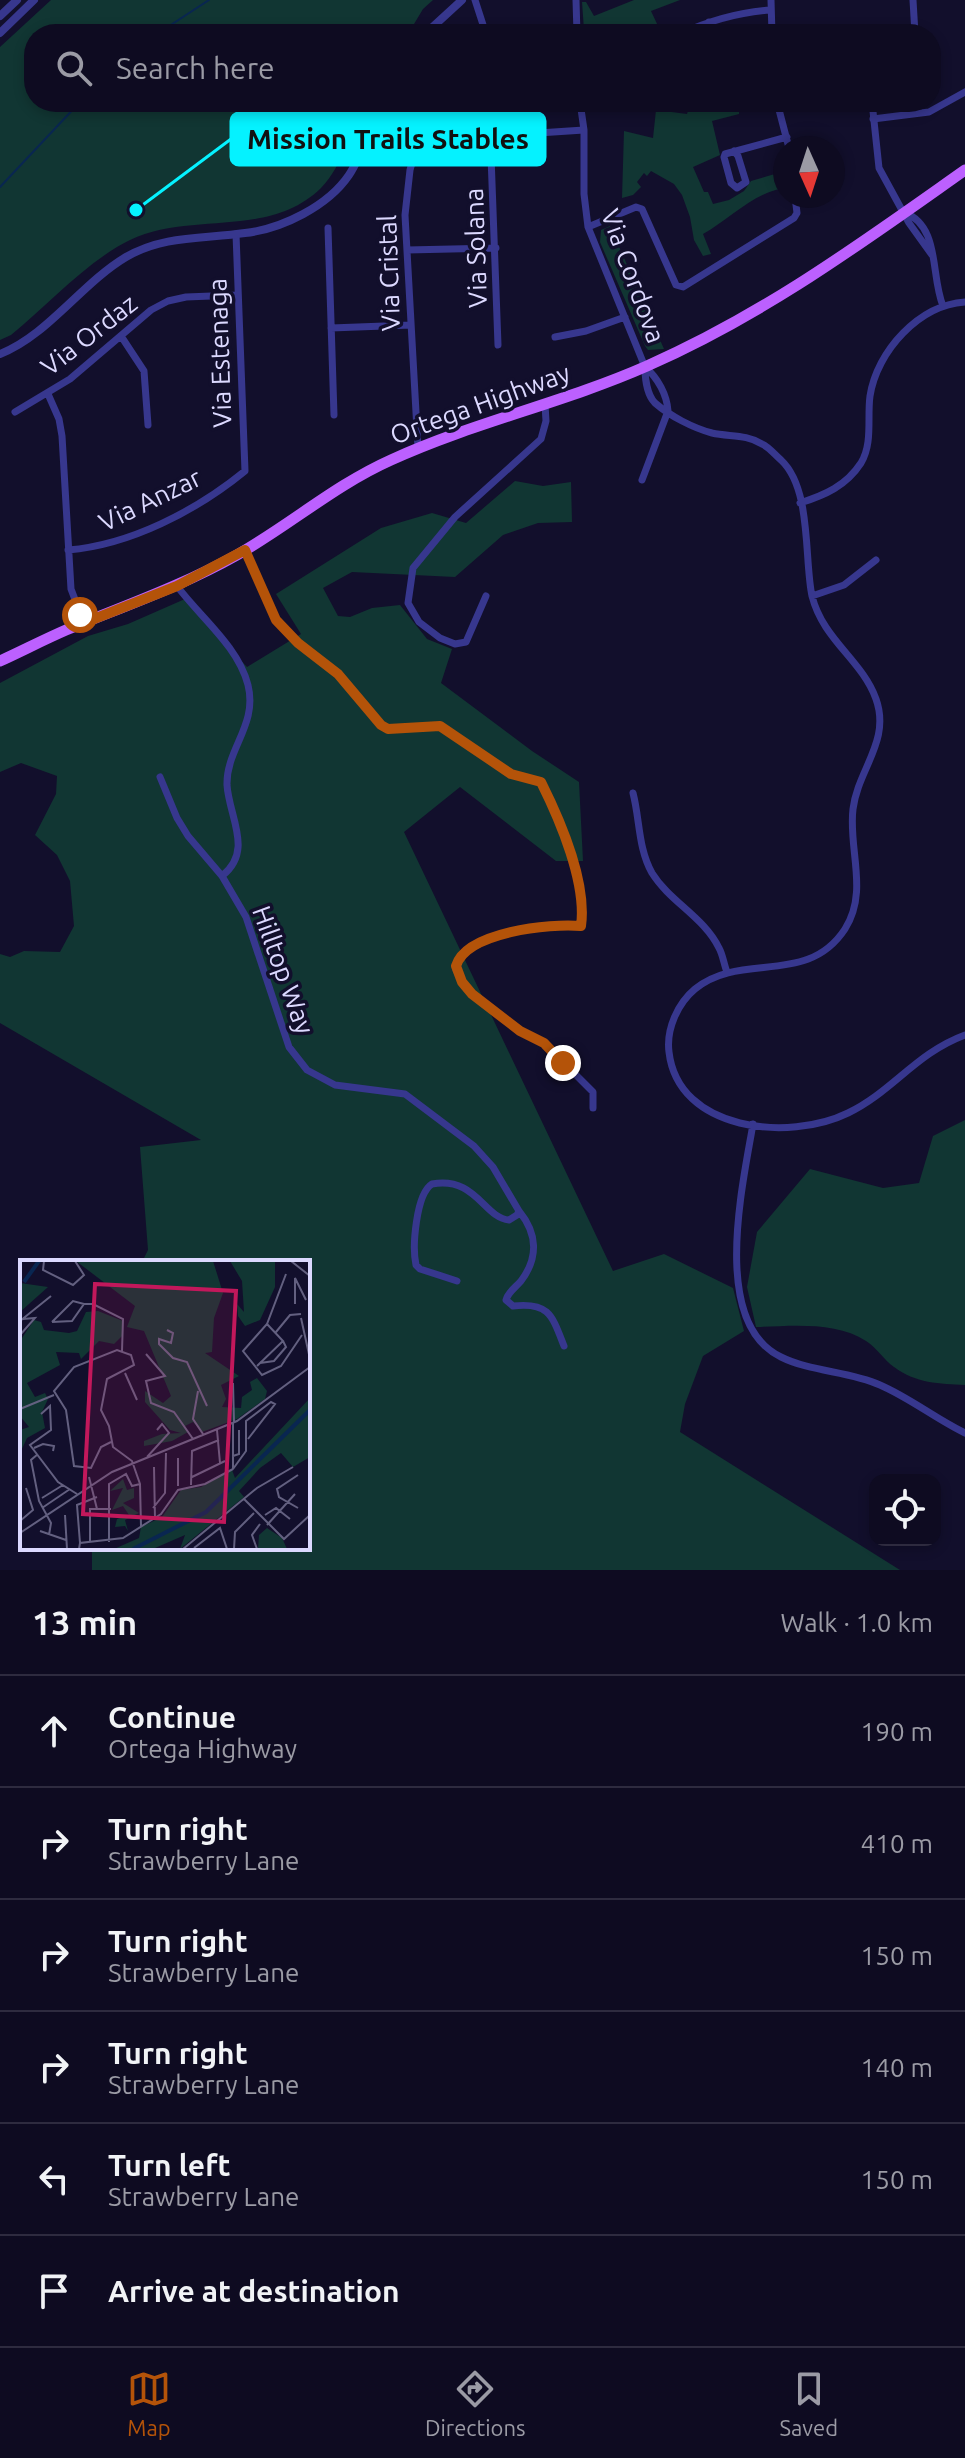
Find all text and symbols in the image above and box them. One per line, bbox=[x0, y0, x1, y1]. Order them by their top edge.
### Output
search box bbox=[24, 24, 941, 112]
icon: search bbox=[52, 46, 96, 90]
text: Search here bbox=[116, 51, 275, 85]
callout: Mission Trails Stables bbox=[231, 113, 545, 165]
text: Mission Trails Stables bbox=[247, 123, 529, 154]
north arrow bbox=[773, 136, 845, 208]
street label: Via Solana bbox=[459, 187, 492, 309]
street label: Via Cordova bbox=[596, 205, 671, 347]
street label: Via Cristal bbox=[372, 214, 405, 332]
street label: Via Estenaga bbox=[202, 278, 237, 428]
street label: Via Ordaz bbox=[35, 288, 142, 381]
street label: Ortega Highway bbox=[386, 358, 574, 449]
street label: Via Anzar bbox=[94, 462, 206, 537]
route start bbox=[62, 597, 98, 633]
street label: Hilltop Way bbox=[247, 902, 320, 1038]
route end bbox=[545, 1045, 581, 1081]
inset map bbox=[20, 1260, 310, 1550]
map controls bbox=[869, 1474, 941, 1546]
button: locate bbox=[869, 1474, 941, 1546]
text: 13 min bbox=[32, 1603, 137, 1641]
text: Walk · 1.0 km bbox=[781, 1608, 933, 1637]
text: Continue bbox=[108, 1700, 236, 1734]
icon: ahead bbox=[32, 1709, 76, 1753]
text: 190 m bbox=[861, 1717, 933, 1746]
text: Ortega Highway bbox=[108, 1734, 297, 1763]
text: Turn right bbox=[108, 1812, 248, 1846]
icon: right bbox=[32, 1821, 76, 1865]
text: 410 m bbox=[861, 1829, 933, 1858]
text: Strawberry Lane bbox=[108, 1846, 299, 1875]
text: Turn right bbox=[108, 1924, 248, 1958]
icon: right bbox=[32, 1933, 76, 1977]
text: 150 m bbox=[861, 1941, 933, 1970]
text: Strawberry Lane bbox=[108, 1958, 299, 1987]
text: Turn right bbox=[108, 2036, 248, 2070]
icon: right bbox=[32, 2045, 76, 2089]
text: 140 m bbox=[861, 2053, 933, 2082]
text: Strawberry Lane bbox=[108, 2070, 299, 2099]
text: Turn left bbox=[108, 2148, 230, 2182]
icon: left bbox=[32, 2157, 76, 2201]
text: 150 m bbox=[861, 2165, 933, 2194]
text: Strawberry Lane bbox=[108, 2182, 299, 2211]
icon: arrive bbox=[32, 2269, 76, 2313]
text: Arrive at destination bbox=[108, 2274, 400, 2308]
tab: Map bbox=[127, 2367, 171, 2440]
tab: Directions bbox=[425, 2367, 526, 2440]
tab: Saved bbox=[779, 2367, 838, 2440]

